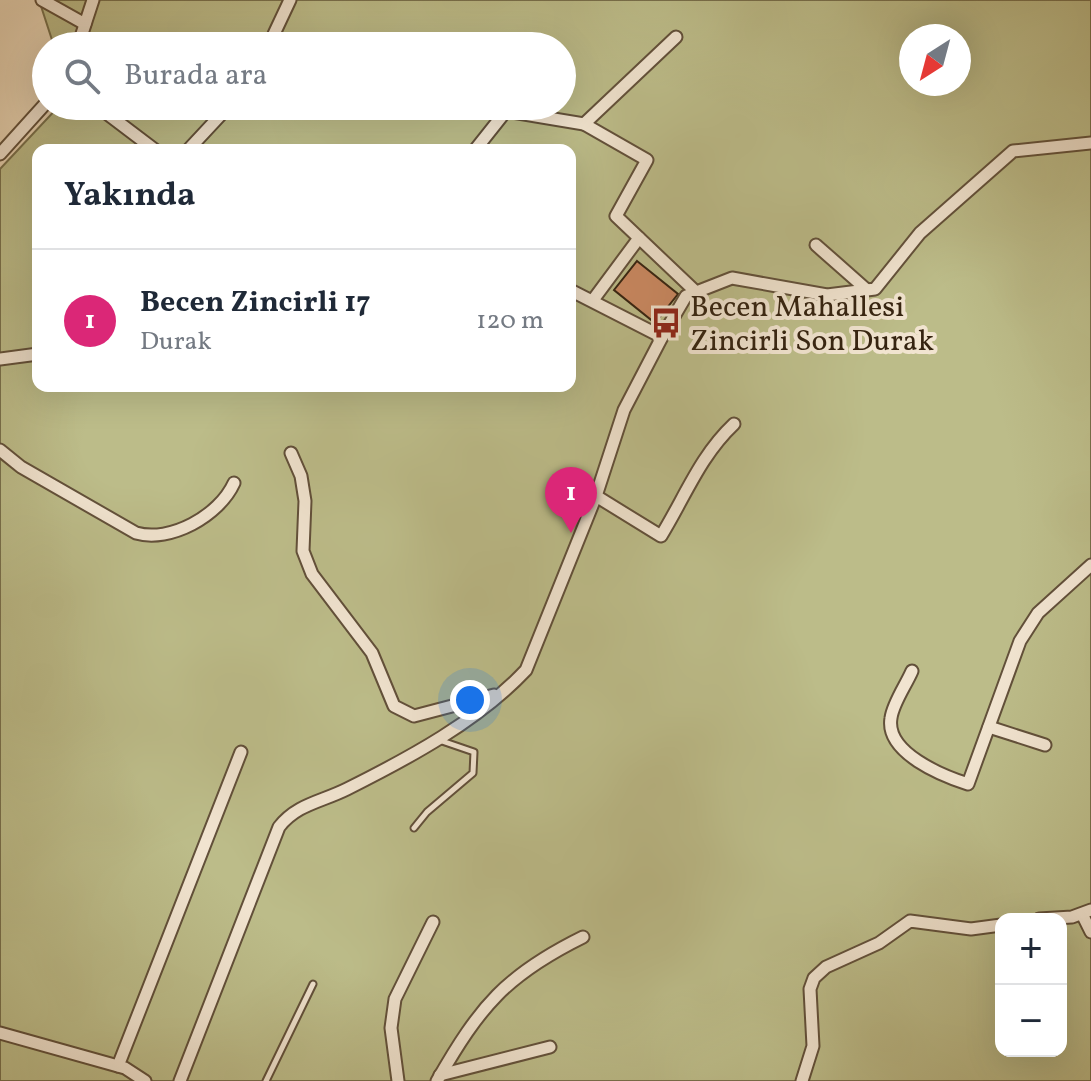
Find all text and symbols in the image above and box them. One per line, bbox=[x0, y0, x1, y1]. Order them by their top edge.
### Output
north arrow bbox=[899, 24, 971, 96]
search box bbox=[32, 32, 576, 120]
icon: search bbox=[60, 54, 104, 98]
text: Burada ara bbox=[124, 55, 267, 97]
text: Yakında bbox=[64, 173, 196, 220]
text: Becen Zincirli 17 bbox=[140, 282, 371, 324]
place label: Becen Mahallesi Zincirli Son Durak bbox=[690, 287, 934, 363]
text: 1 bbox=[85, 303, 95, 339]
text: 120 m bbox=[476, 303, 544, 339]
bus stop icon: Becen Mahallesi Zincirli Son Durak bbox=[649, 306, 683, 340]
text: Durak bbox=[140, 324, 212, 360]
pin: 1 bbox=[545, 467, 597, 533]
your location bbox=[450, 680, 490, 720]
map controls bbox=[995, 913, 1067, 1057]
button: + bbox=[995, 913, 1067, 985]
button: − bbox=[995, 985, 1067, 1057]

